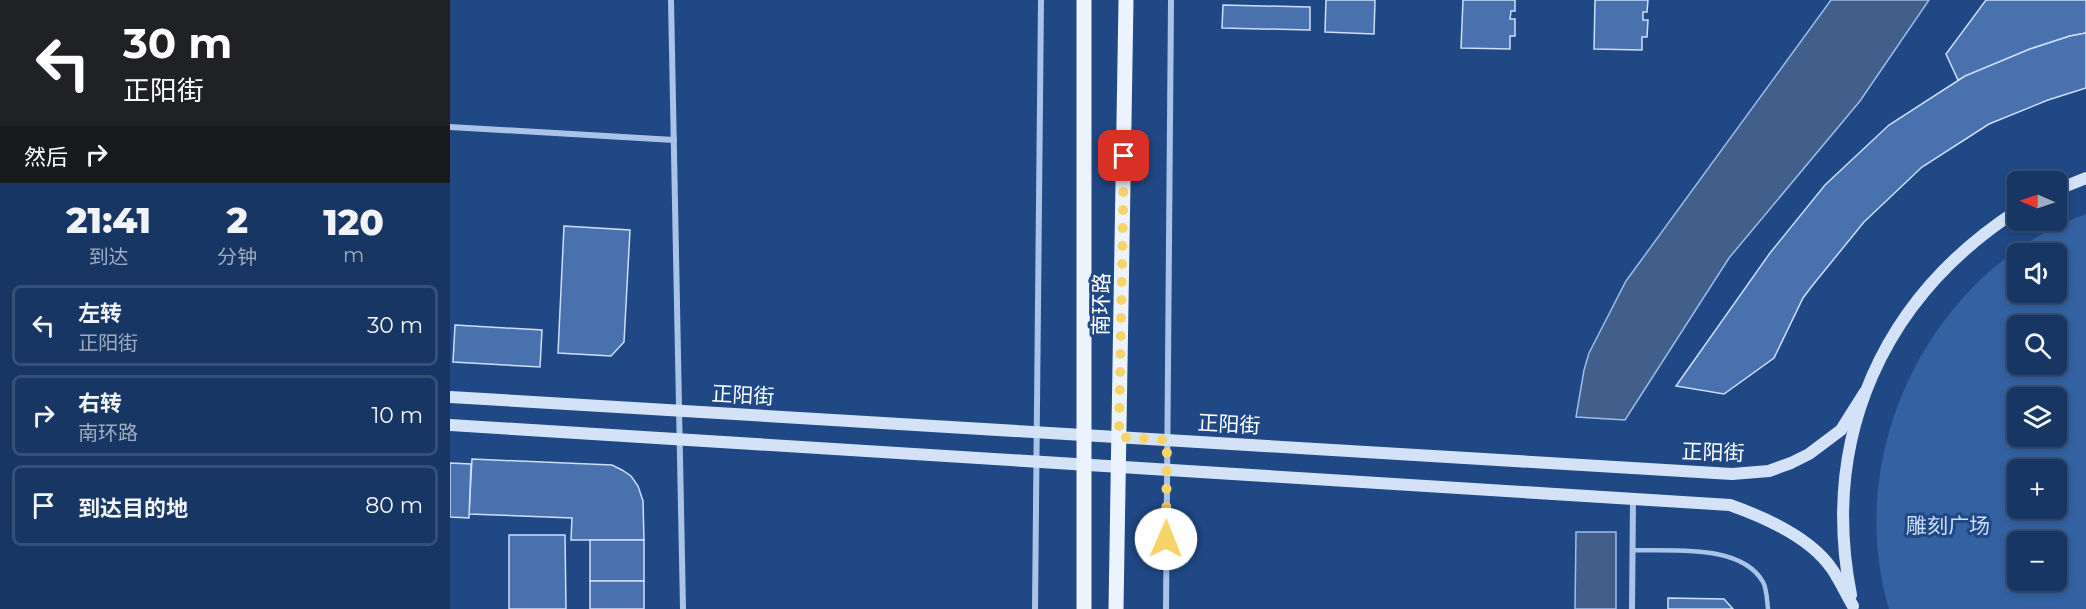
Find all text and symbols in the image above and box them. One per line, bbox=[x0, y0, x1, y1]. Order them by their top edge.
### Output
text: 30 m bbox=[123, 17, 232, 69]
icon: left bbox=[24, 24, 102, 102]
text: 正阳街 bbox=[123, 74, 204, 107]
pin bbox=[1098, 130, 1149, 181]
icon: right bbox=[80, 138, 113, 171]
icon: arrive bbox=[1107, 139, 1140, 172]
text: 然后 bbox=[24, 144, 68, 171]
north arrow bbox=[2007, 171, 2067, 231]
map controls bbox=[2007, 171, 2067, 591]
text: 21:41 bbox=[66, 198, 151, 242]
text: 2 bbox=[226, 198, 248, 242]
text: 120 bbox=[323, 200, 384, 244]
text: m bbox=[343, 243, 364, 267]
button: sound bbox=[2007, 243, 2067, 303]
text: 到达 bbox=[89, 245, 129, 269]
text: 分钟 bbox=[217, 245, 257, 269]
street label: 南环路 bbox=[1088, 272, 1114, 336]
text: 左转 bbox=[78, 300, 122, 327]
icon: left bbox=[27, 309, 60, 342]
text: 30 m bbox=[367, 312, 423, 339]
button: search bbox=[2007, 315, 2067, 375]
text: 正阳街 bbox=[78, 331, 138, 355]
street label: 正阳街 bbox=[711, 381, 775, 409]
button: layers bbox=[2007, 387, 2067, 447]
text: 右转 bbox=[78, 390, 122, 417]
icon: right bbox=[27, 399, 60, 432]
text: 10 m bbox=[371, 402, 423, 429]
street label: 正阳街 bbox=[1197, 410, 1261, 438]
text: 南环路 bbox=[78, 421, 138, 445]
street label: 正阳街 bbox=[1681, 438, 1745, 466]
button: + bbox=[2007, 459, 2067, 519]
icon: arrive bbox=[27, 489, 60, 522]
text: 80 m bbox=[365, 492, 423, 519]
text: 到达目的地 bbox=[78, 495, 188, 522]
position arrow bbox=[1134, 507, 1198, 571]
park label: 雕刻广场 bbox=[1906, 513, 1990, 538]
button: − bbox=[2007, 531, 2067, 591]

